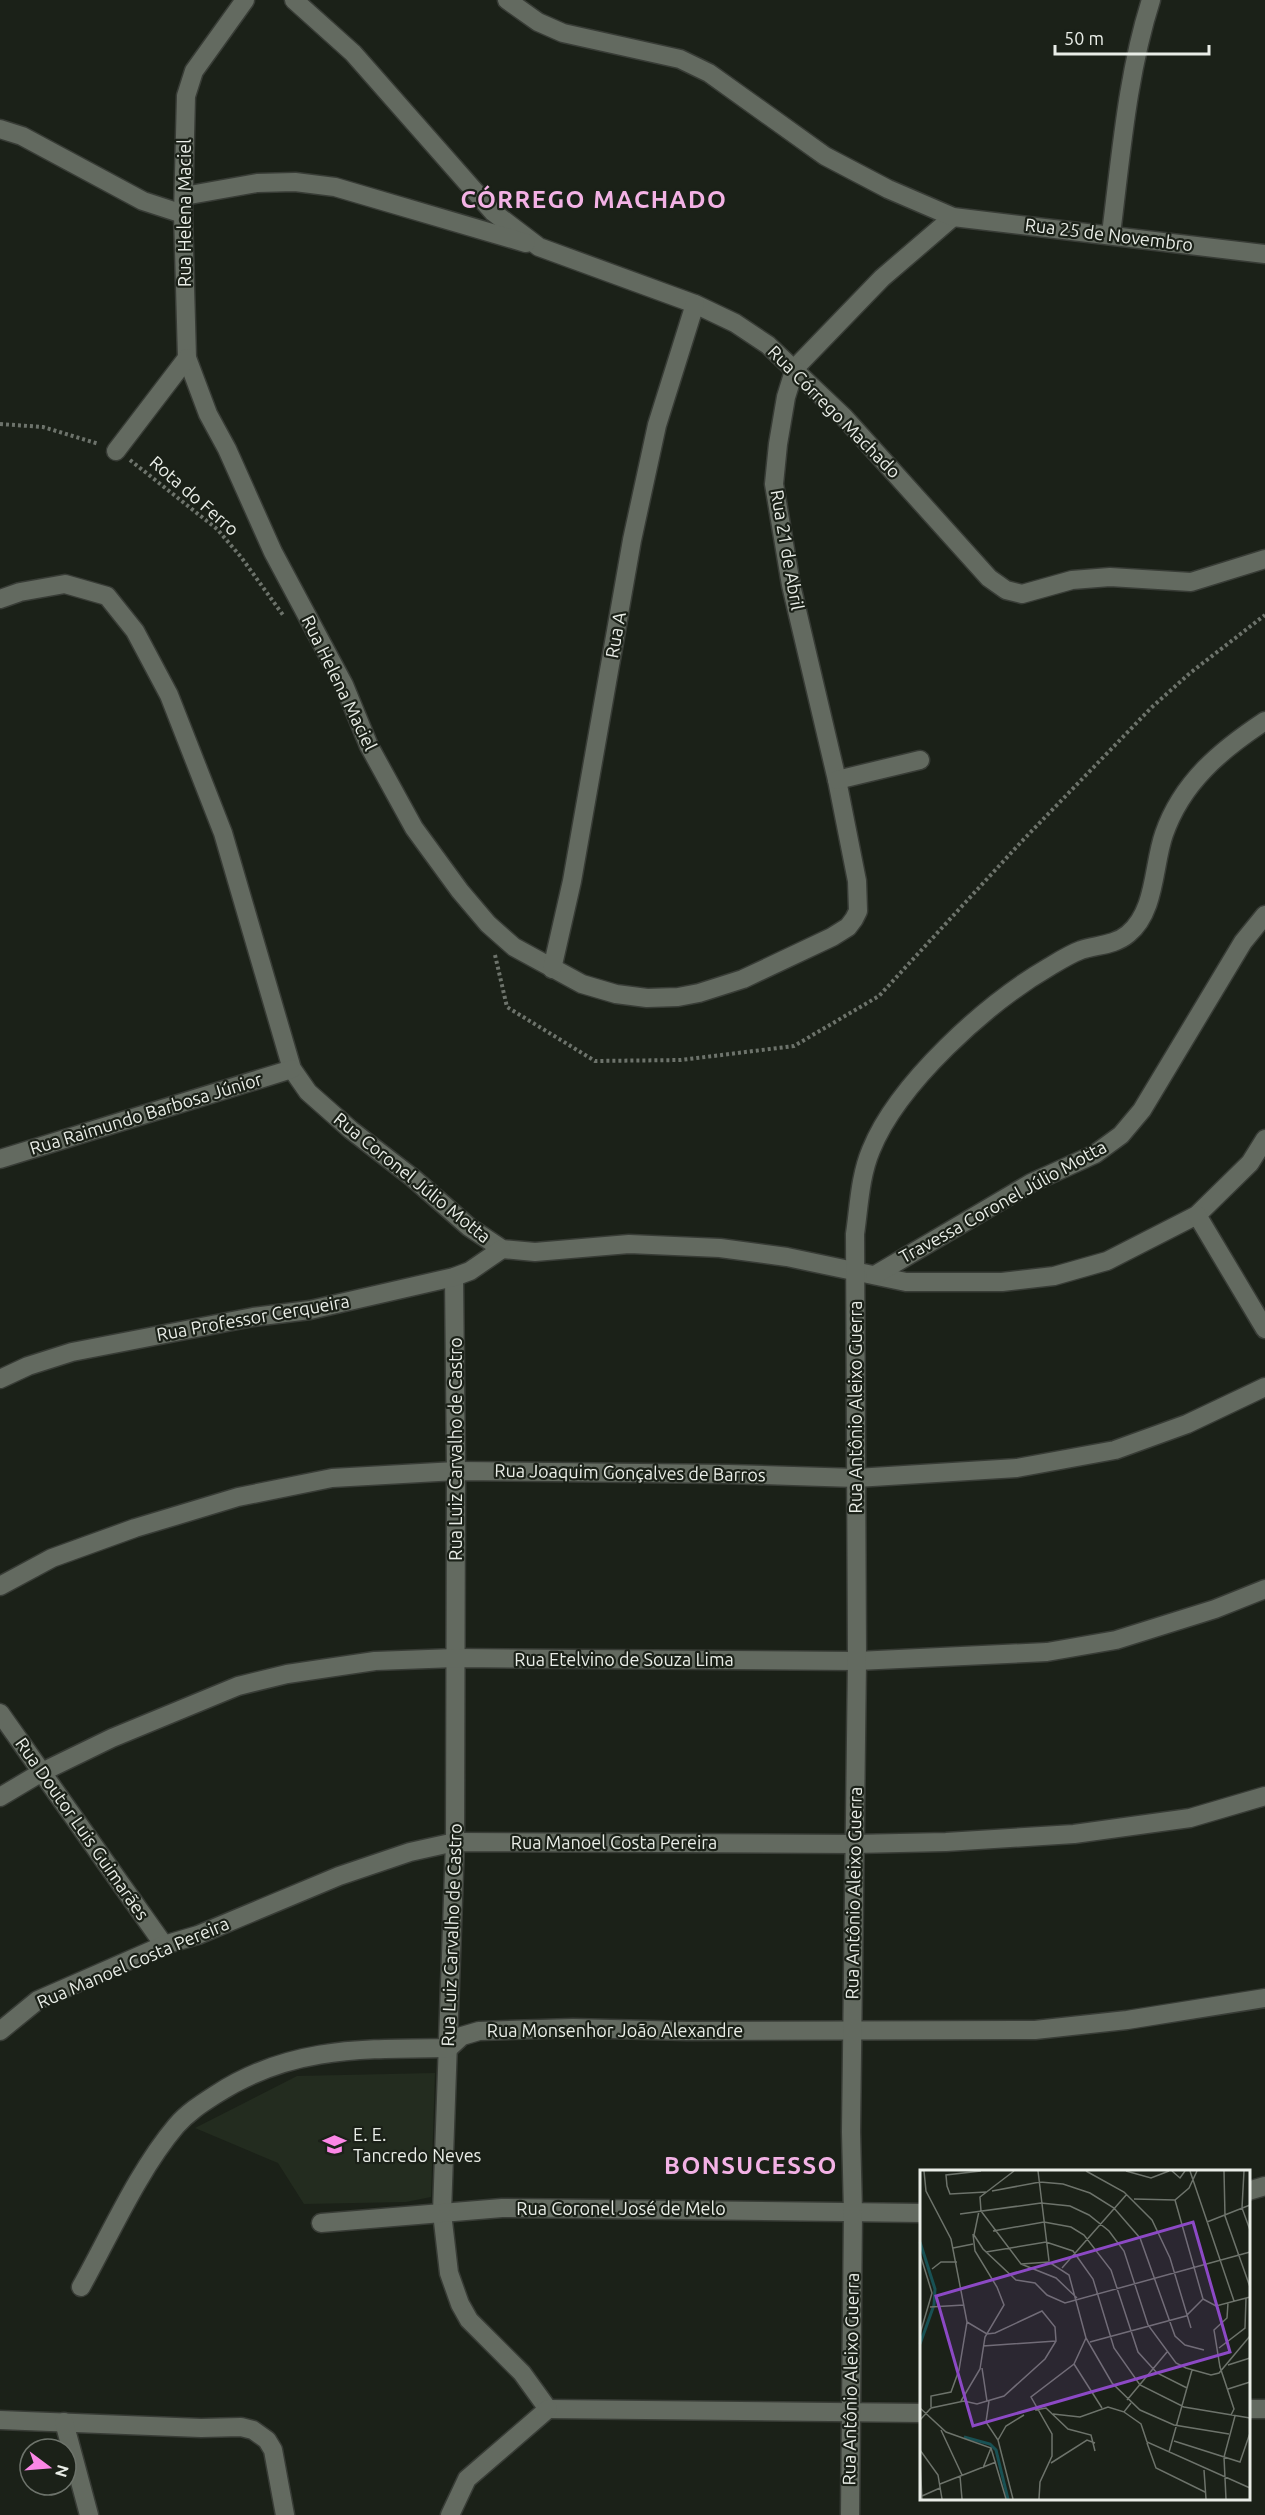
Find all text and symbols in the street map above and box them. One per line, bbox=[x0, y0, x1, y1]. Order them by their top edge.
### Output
scale bar bbox=[1055, 18, 1210, 56]
text: 50 m bbox=[1064, 28, 1104, 48]
street label: Rua Helena Maciel bbox=[174, 139, 194, 287]
district label: CÓRREGO MACHADO bbox=[461, 185, 727, 213]
street label: Rua 25 de Novembro bbox=[1024, 214, 1194, 254]
street label: Rua Córrego Machado bbox=[764, 341, 905, 482]
street label: Rota do Ferro bbox=[146, 451, 243, 539]
street label: Rua 21 de Abril bbox=[768, 488, 808, 612]
street label: Rua A bbox=[601, 610, 629, 659]
street label: Rua Helena Maciel bbox=[298, 612, 381, 754]
street label: Rua Raimundo Barbosa Júnior bbox=[27, 1068, 264, 1158]
street label: Rua Coronel Júlio Motta bbox=[330, 1108, 495, 1246]
street label: Travessa Coronel Júlio Motta bbox=[896, 1136, 1109, 1266]
street label: Rua Professor Cerqueira bbox=[155, 1290, 351, 1344]
street label: Rua Antônio Aleixo Guerra bbox=[845, 1301, 865, 1514]
street label: Rua Luiz Carvalho de Castro bbox=[445, 1337, 465, 1561]
street label: Rua Joaquim Gonçalves de Barros bbox=[494, 1460, 766, 1484]
street label: Rua Etelvino de Souza Lima bbox=[514, 1649, 734, 1669]
street label: Rua Doutor Luis Guimarães bbox=[12, 1733, 154, 1924]
street label: Rua Antônio Aleixo Guerra bbox=[841, 1786, 865, 2000]
street label: Rua Luiz Carvalho de Castro bbox=[437, 1823, 465, 2047]
street label: Rua Manoel Costa Pereira bbox=[511, 1832, 717, 1852]
street label: Rua Manoel Costa Pereira bbox=[34, 1913, 232, 2012]
street label: Rua Monsenhor João Alexandre bbox=[487, 2020, 743, 2040]
place label: E. E. Tancredo Neves bbox=[353, 2124, 482, 2165]
school or university icon: E. E. Tancredo Neves bbox=[322, 2132, 348, 2158]
district label: BONSUCESSO bbox=[664, 2152, 838, 2179]
inset map bbox=[920, 2170, 1250, 2500]
street label: Rua Coronel José de Melo bbox=[516, 2198, 726, 2218]
street label: Rua Antônio Aleixo Guerra bbox=[838, 2272, 862, 2486]
north arrow bbox=[18, 2437, 78, 2497]
text: N bbox=[52, 2463, 73, 2479]

